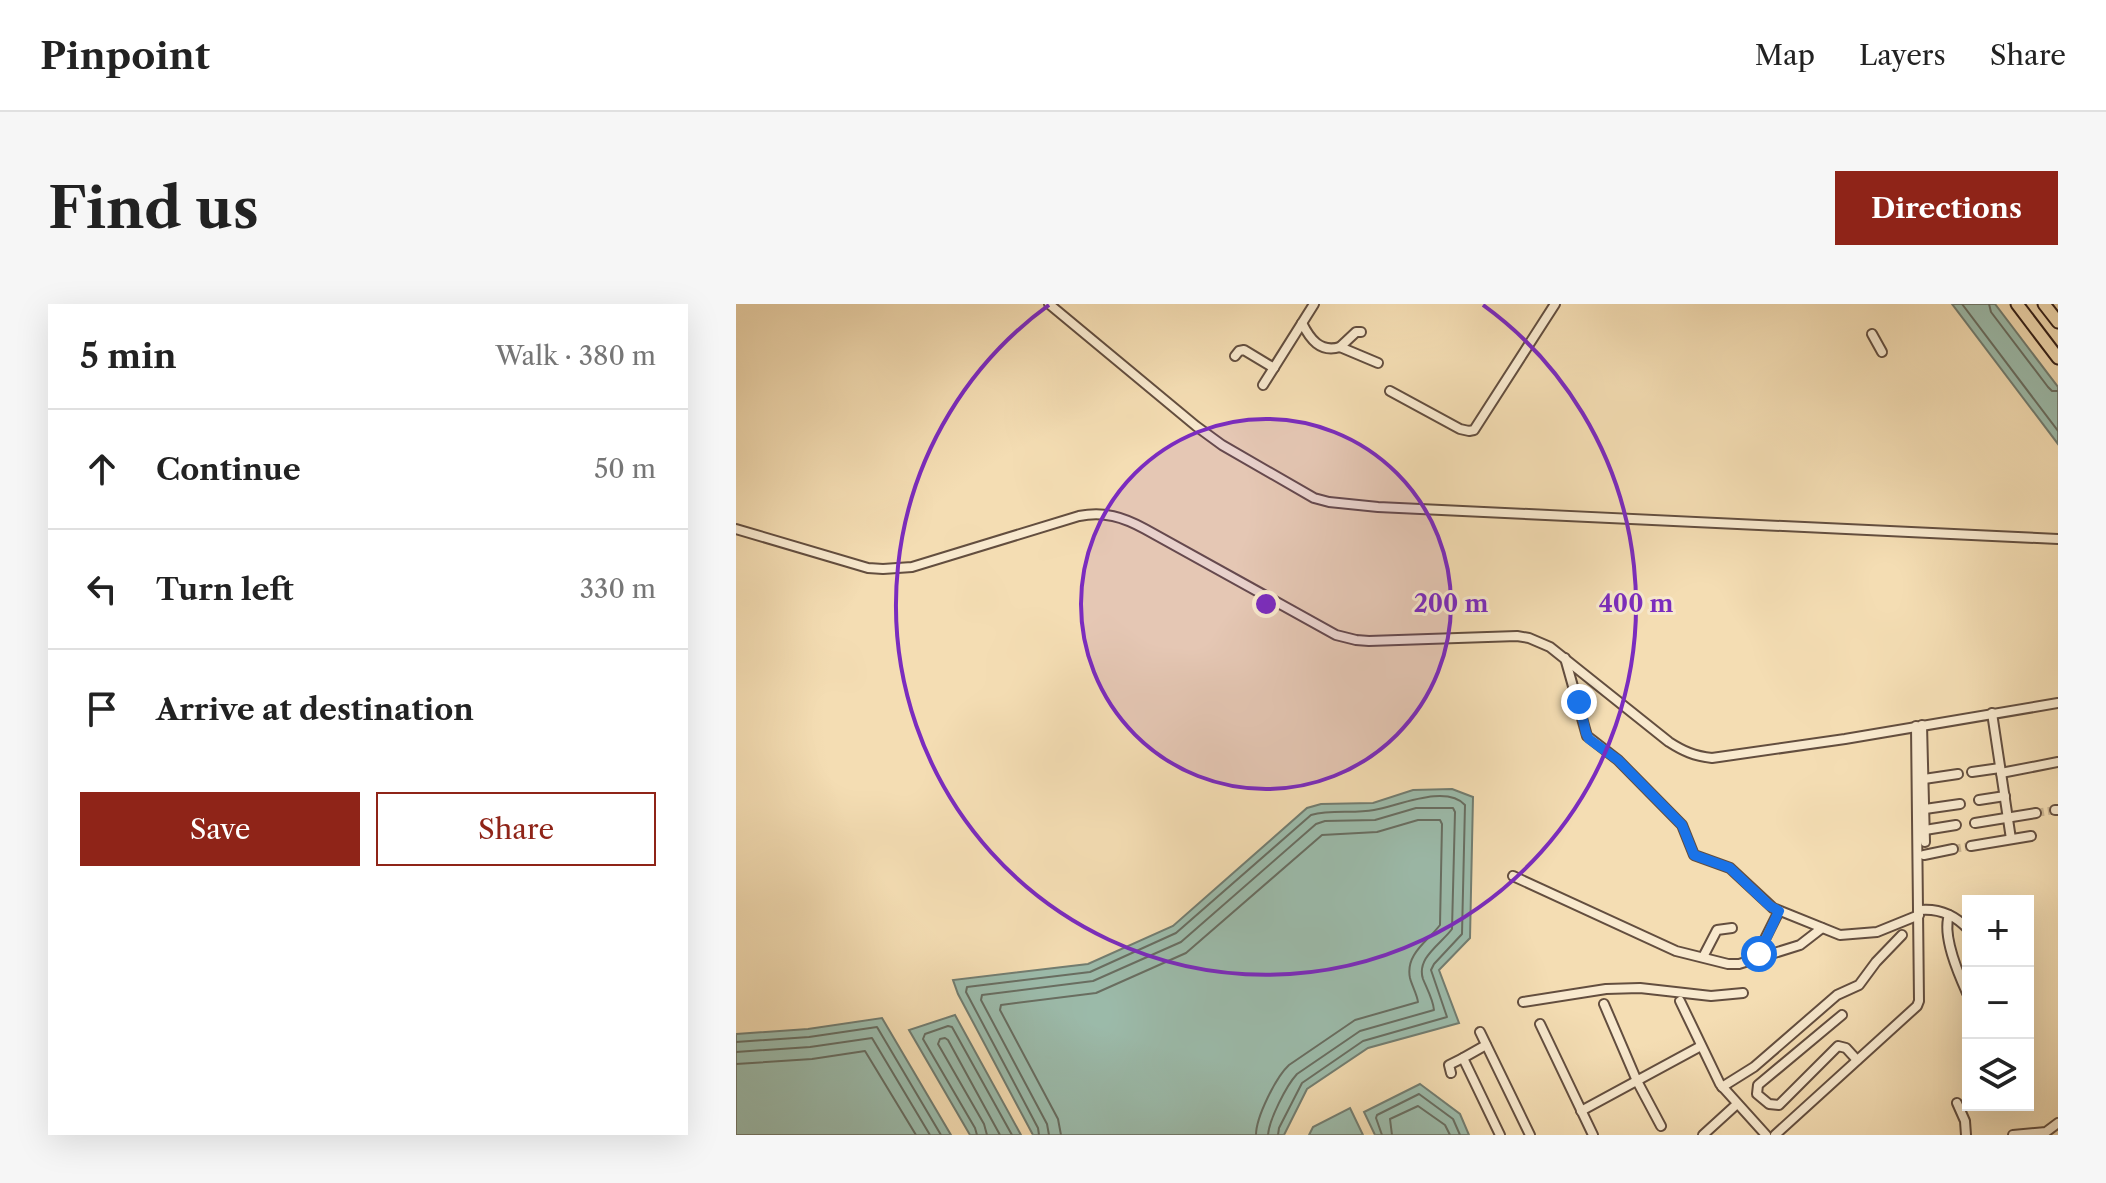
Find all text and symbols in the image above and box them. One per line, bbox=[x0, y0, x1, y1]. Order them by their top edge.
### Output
text: Pinpoint bbox=[40, 32, 210, 79]
text: Map bbox=[1755, 38, 1815, 72]
text: Layers bbox=[1859, 38, 1946, 72]
text: Share bbox=[1990, 38, 2066, 72]
button: Directions bbox=[1835, 171, 2058, 245]
text: Find us bbox=[48, 174, 259, 243]
text: 5 min bbox=[80, 335, 177, 377]
text: Walk · 380 m bbox=[495, 340, 656, 372]
icon: ahead bbox=[80, 447, 124, 491]
text: Continue bbox=[156, 451, 301, 488]
text: 50 m bbox=[594, 453, 656, 485]
icon: left bbox=[80, 567, 124, 611]
text: Turn left bbox=[156, 571, 293, 608]
text: 330 m bbox=[580, 573, 656, 605]
text: 200 m bbox=[1414, 589, 1488, 618]
text: 400 m bbox=[1599, 589, 1673, 618]
centre of rings bbox=[1252, 590, 1280, 618]
route end bbox=[1561, 684, 1597, 720]
icon: arrive bbox=[80, 687, 124, 731]
text: Arrive at destination bbox=[156, 691, 474, 728]
button: Save bbox=[80, 792, 360, 866]
button: Share bbox=[376, 792, 656, 866]
map controls bbox=[1962, 895, 2034, 1111]
button: + bbox=[1962, 895, 2034, 967]
route start bbox=[1741, 936, 1777, 972]
button: − bbox=[1962, 967, 2034, 1039]
button: layers bbox=[1962, 1039, 2034, 1111]

